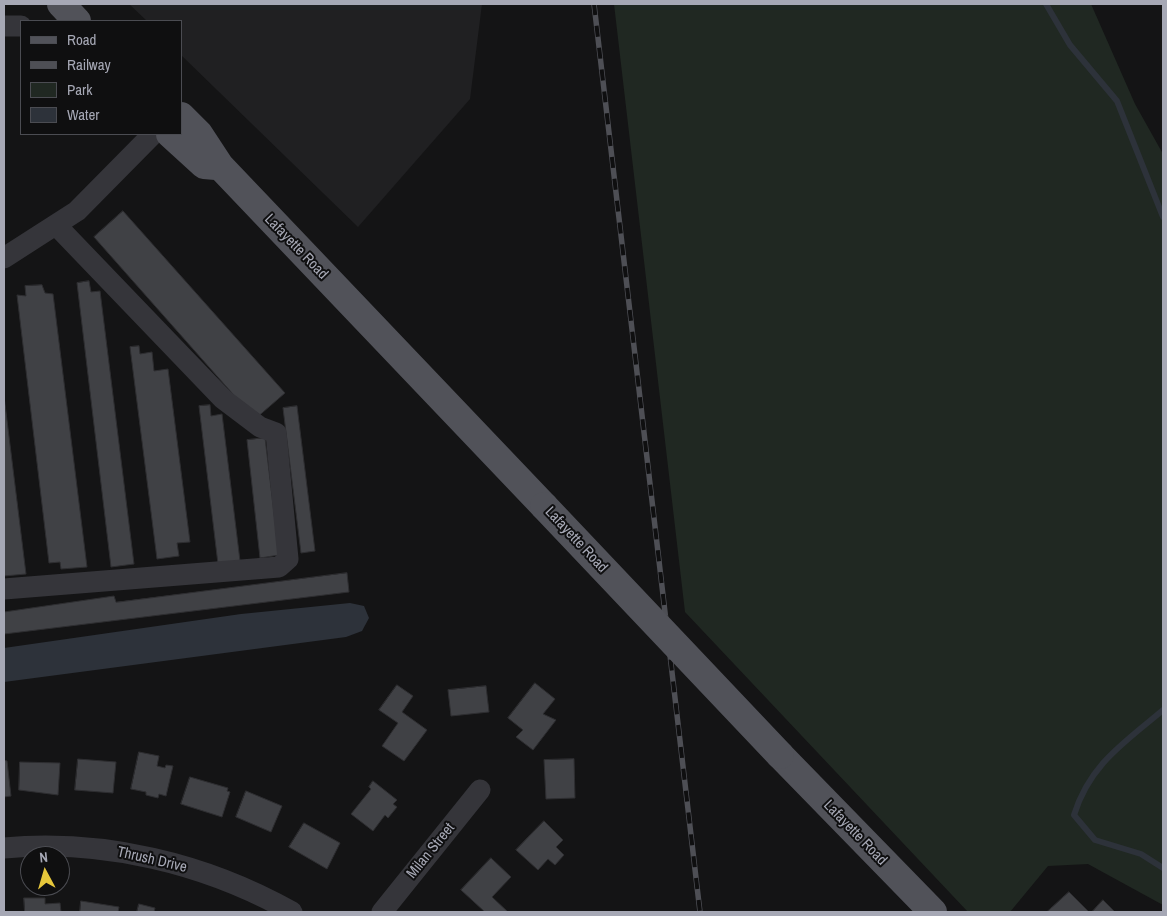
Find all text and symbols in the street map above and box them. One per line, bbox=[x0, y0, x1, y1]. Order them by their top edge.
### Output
legend bbox=[20, 20, 182, 135]
text: Road bbox=[67, 29, 96, 50]
text: Railway bbox=[67, 54, 111, 75]
text: Park bbox=[67, 79, 92, 100]
text: Water bbox=[67, 104, 99, 125]
street label: Lafayette Road bbox=[261, 211, 331, 283]
street label: Lafayette Road bbox=[541, 503, 611, 577]
street label: Lafayette Road bbox=[820, 797, 890, 869]
street label: Milan Street bbox=[403, 820, 459, 882]
street label: Thrush Drive bbox=[115, 843, 189, 877]
north arrow bbox=[20, 846, 70, 896]
text: N bbox=[38, 848, 49, 866]

